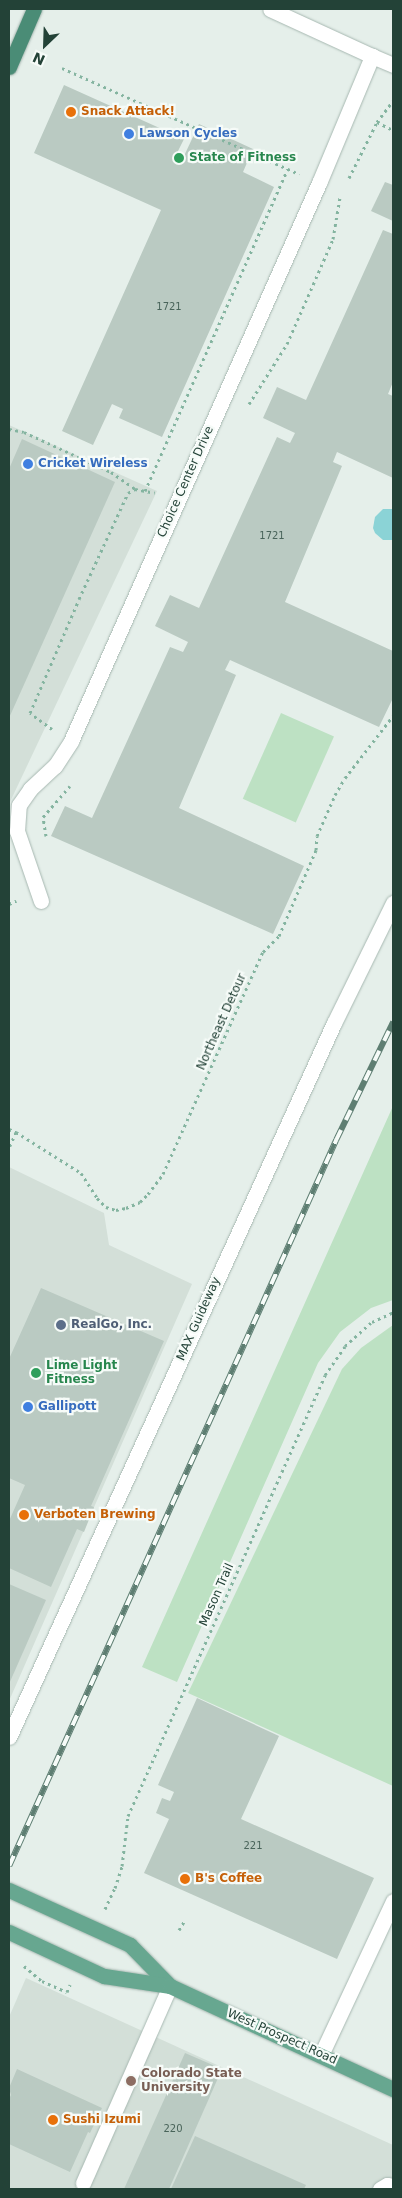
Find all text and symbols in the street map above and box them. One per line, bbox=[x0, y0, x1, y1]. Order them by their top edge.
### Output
north arrow bbox=[20, 20, 70, 70]
text: N bbox=[30, 49, 48, 68]
place label: Snack Attack! bbox=[81, 105, 175, 119]
marker: Snack Attack! bbox=[65, 106, 77, 118]
place label: Lawson Cycles bbox=[139, 127, 237, 141]
marker: Lawson Cycles bbox=[123, 128, 135, 140]
place label: State of Fitness bbox=[189, 151, 296, 165]
marker: State of Fitness bbox=[173, 152, 185, 164]
house number: 1721 bbox=[156, 301, 182, 313]
street label: Choice Center Drive bbox=[155, 424, 217, 540]
place label: Cricket Wireless bbox=[38, 457, 148, 471]
marker: Cricket Wireless bbox=[22, 458, 34, 470]
house number: 1721 bbox=[259, 530, 285, 542]
street label: Northeast Detour bbox=[194, 971, 250, 1073]
street label: MAX Guideway bbox=[174, 1275, 224, 1363]
place label: RealGo, Inc. bbox=[71, 1318, 152, 1332]
marker: RealGo, Inc. bbox=[55, 1319, 67, 1331]
place label: Lime Light Fitness bbox=[46, 1359, 117, 1387]
marker: Lime Light Fitness bbox=[30, 1367, 42, 1379]
place label: Gallipott bbox=[38, 1400, 97, 1414]
marker: Gallipott bbox=[22, 1401, 34, 1413]
place label: Verboten Brewing bbox=[34, 1508, 156, 1522]
marker: Verboten Brewing bbox=[18, 1509, 30, 1521]
street label: Mason Trail bbox=[197, 1561, 237, 1629]
house number: 221 bbox=[243, 1840, 263, 1852]
place label: B's Coffee bbox=[195, 1872, 262, 1886]
marker: B's Coffee bbox=[179, 1873, 191, 1885]
street label: West Prospect Road bbox=[225, 2006, 339, 2068]
place label: Colorado State University bbox=[141, 2067, 242, 2095]
marker: Colorado State University bbox=[125, 2075, 137, 2087]
place label: Sushi Izumi bbox=[63, 2113, 141, 2127]
marker: Sushi Izumi bbox=[47, 2114, 59, 2126]
house number: 220 bbox=[163, 2123, 183, 2135]

